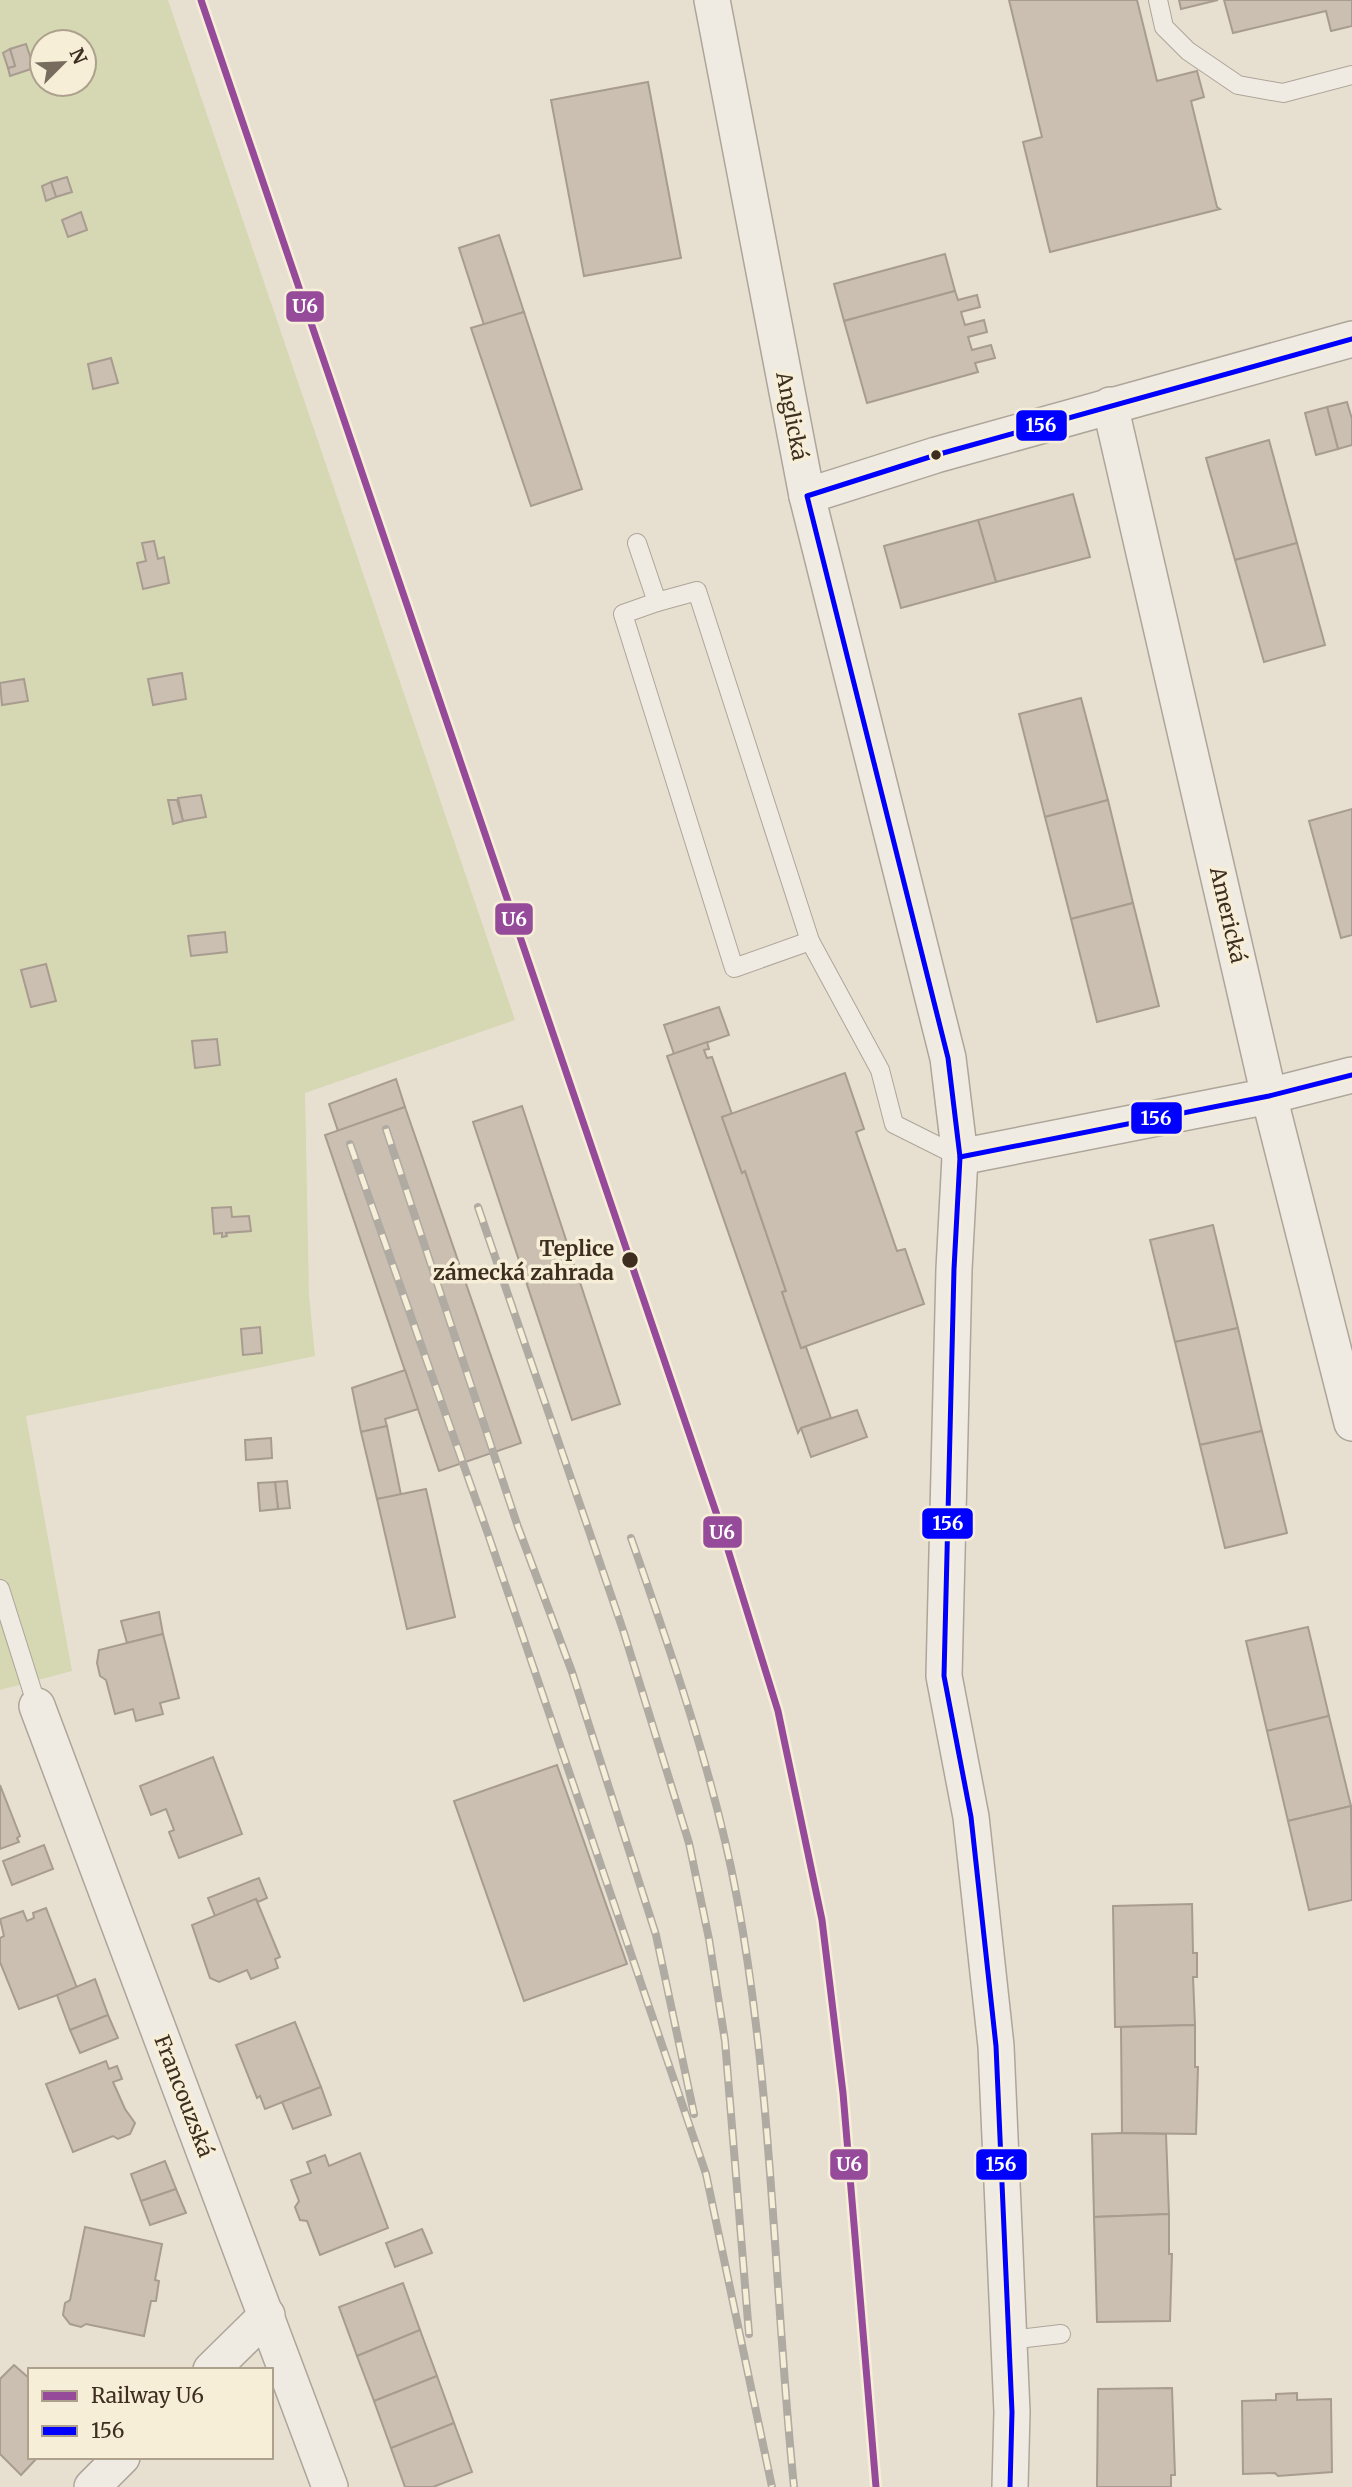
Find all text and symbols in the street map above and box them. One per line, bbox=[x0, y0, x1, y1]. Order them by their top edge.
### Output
north arrow bbox=[28, 28, 98, 98]
text: N bbox=[65, 44, 93, 68]
line badge: U6 bbox=[285, 290, 325, 323]
text: U6 bbox=[292, 294, 318, 318]
street label: Anglická bbox=[770, 369, 814, 462]
line badge: 156 bbox=[1015, 409, 1068, 442]
text: 156 bbox=[1026, 413, 1056, 437]
unlabelled marker bbox=[929, 448, 943, 462]
street label: Americká bbox=[1204, 863, 1252, 966]
line badge: U6 bbox=[494, 902, 534, 936]
text: U6 bbox=[501, 907, 527, 931]
line badge: 156 bbox=[1130, 1101, 1183, 1135]
text: 156 bbox=[1141, 1106, 1171, 1130]
place label: Teplice zámecká zahrada bbox=[433, 1235, 614, 1286]
marker: Teplice zámecká zahrada bbox=[620, 1250, 640, 1270]
line badge: 156 bbox=[921, 1507, 974, 1540]
text: 156 bbox=[933, 1511, 963, 1535]
line badge: U6 bbox=[702, 1515, 743, 1549]
text: U6 bbox=[709, 1520, 735, 1544]
street label: Francouzská bbox=[148, 2031, 220, 2161]
line badge: U6 bbox=[829, 2148, 869, 2181]
line badge: 156 bbox=[975, 2148, 1028, 2181]
text: U6 bbox=[836, 2152, 862, 2176]
text: 156 bbox=[986, 2152, 1016, 2176]
legend bbox=[28, 2368, 273, 2459]
text: Railway U6 bbox=[91, 2382, 204, 2409]
text: 156 bbox=[91, 2417, 124, 2444]

